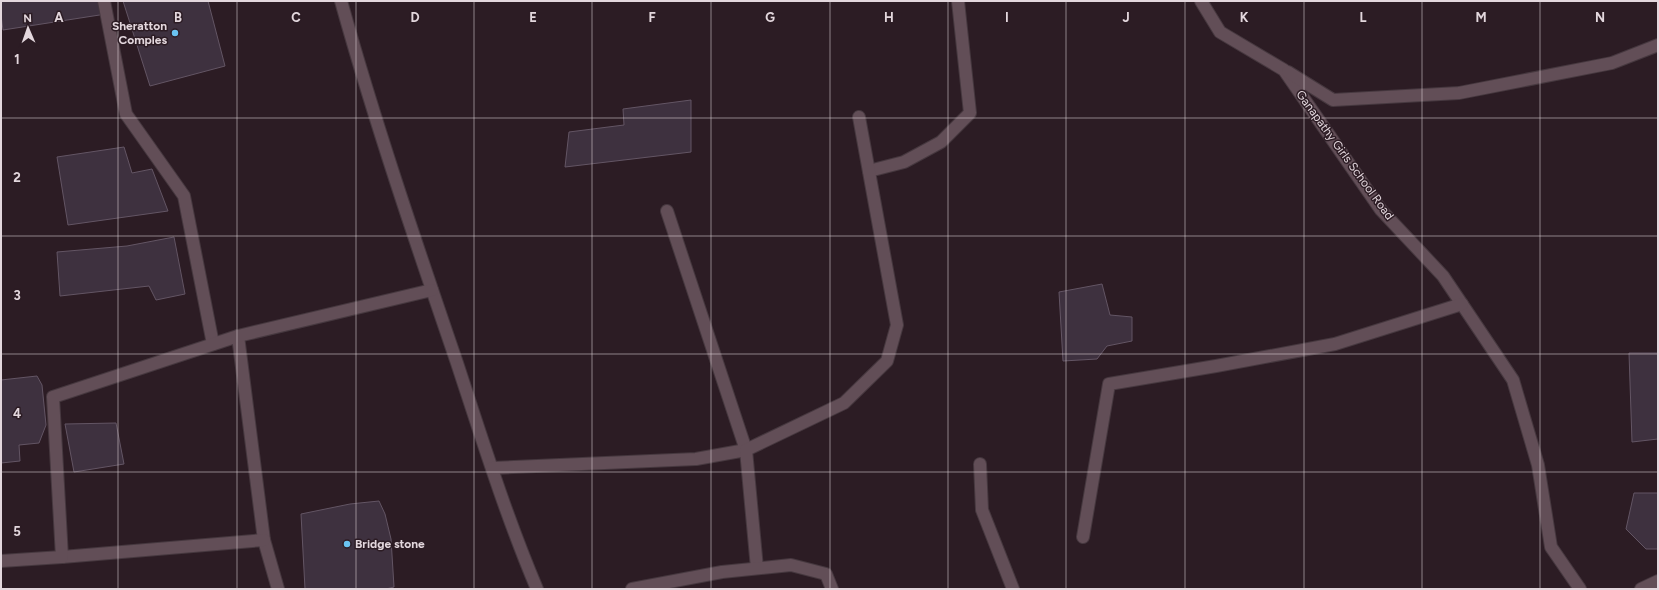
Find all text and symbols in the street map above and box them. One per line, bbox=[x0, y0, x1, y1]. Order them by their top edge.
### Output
north arrow bbox=[8, 8, 48, 48]
text: A bbox=[54, 10, 64, 25]
text: B bbox=[174, 10, 182, 25]
text: C bbox=[291, 10, 301, 25]
text: D bbox=[410, 10, 420, 25]
text: E bbox=[529, 10, 537, 25]
text: F bbox=[648, 10, 656, 25]
text: G bbox=[765, 10, 775, 25]
text: H bbox=[884, 10, 894, 25]
text: I bbox=[1005, 10, 1009, 25]
text: J bbox=[1122, 10, 1130, 25]
text: K bbox=[1240, 10, 1249, 25]
text: L bbox=[1360, 10, 1367, 25]
text: M bbox=[1475, 10, 1487, 25]
text: N bbox=[1595, 10, 1605, 25]
text: N bbox=[23, 12, 32, 25]
place label: Sheratton Comples bbox=[112, 19, 167, 47]
marker: Sheratton Comples bbox=[170, 28, 180, 38]
text: 1 bbox=[14, 52, 20, 67]
street label: Ganapathy Girls School Road bbox=[1293, 88, 1397, 222]
text: 2 bbox=[13, 170, 21, 185]
text: 3 bbox=[13, 288, 21, 303]
text: 4 bbox=[13, 406, 21, 421]
text: 5 bbox=[13, 524, 21, 539]
place label: Bridge stone bbox=[355, 537, 425, 551]
marker: Bridge stone bbox=[342, 539, 352, 549]

